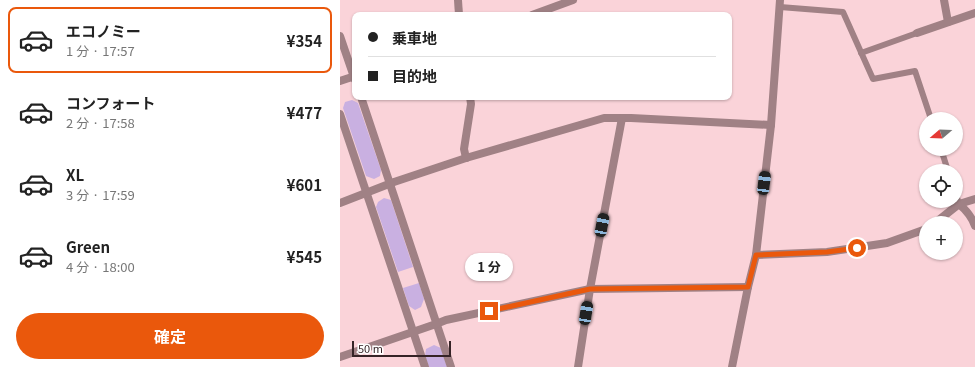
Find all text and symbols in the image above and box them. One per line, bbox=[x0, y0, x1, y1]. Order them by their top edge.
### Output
text: エコノミー bbox=[66, 20, 141, 41]
icon: car bbox=[18, 22, 54, 58]
text: 乗車地 bbox=[392, 27, 437, 48]
text: ¥354 bbox=[287, 30, 322, 51]
text: 1 分 · 17:57 bbox=[66, 41, 135, 60]
text: 目的地 bbox=[392, 65, 437, 86]
text: コンフォート bbox=[66, 92, 156, 113]
icon: car bbox=[18, 94, 54, 130]
text: ¥477 bbox=[287, 102, 322, 123]
north arrow bbox=[919, 112, 963, 156]
map controls bbox=[919, 112, 963, 260]
text: 2 分 · 17:58 bbox=[66, 113, 135, 132]
text: XL bbox=[66, 164, 84, 185]
button: locate bbox=[919, 164, 963, 208]
icon: car bbox=[18, 166, 54, 202]
car bbox=[757, 170, 771, 196]
text: ¥601 bbox=[287, 174, 322, 195]
text: 3 分 · 17:59 bbox=[66, 185, 135, 204]
car bbox=[594, 212, 610, 238]
button: + bbox=[919, 216, 963, 260]
text: Green bbox=[66, 236, 110, 257]
icon: car bbox=[18, 238, 54, 274]
route start bbox=[848, 239, 866, 257]
text: ¥545 bbox=[287, 246, 322, 267]
callout: 1 分 bbox=[465, 253, 513, 281]
text: 4 分 · 18:00 bbox=[66, 257, 135, 276]
text: 1 分 bbox=[477, 257, 501, 276]
car bbox=[578, 300, 594, 326]
route end bbox=[480, 302, 498, 320]
button: 確定 bbox=[16, 313, 324, 359]
scale bar bbox=[352, 339, 451, 358]
text: 50 m bbox=[358, 340, 383, 356]

